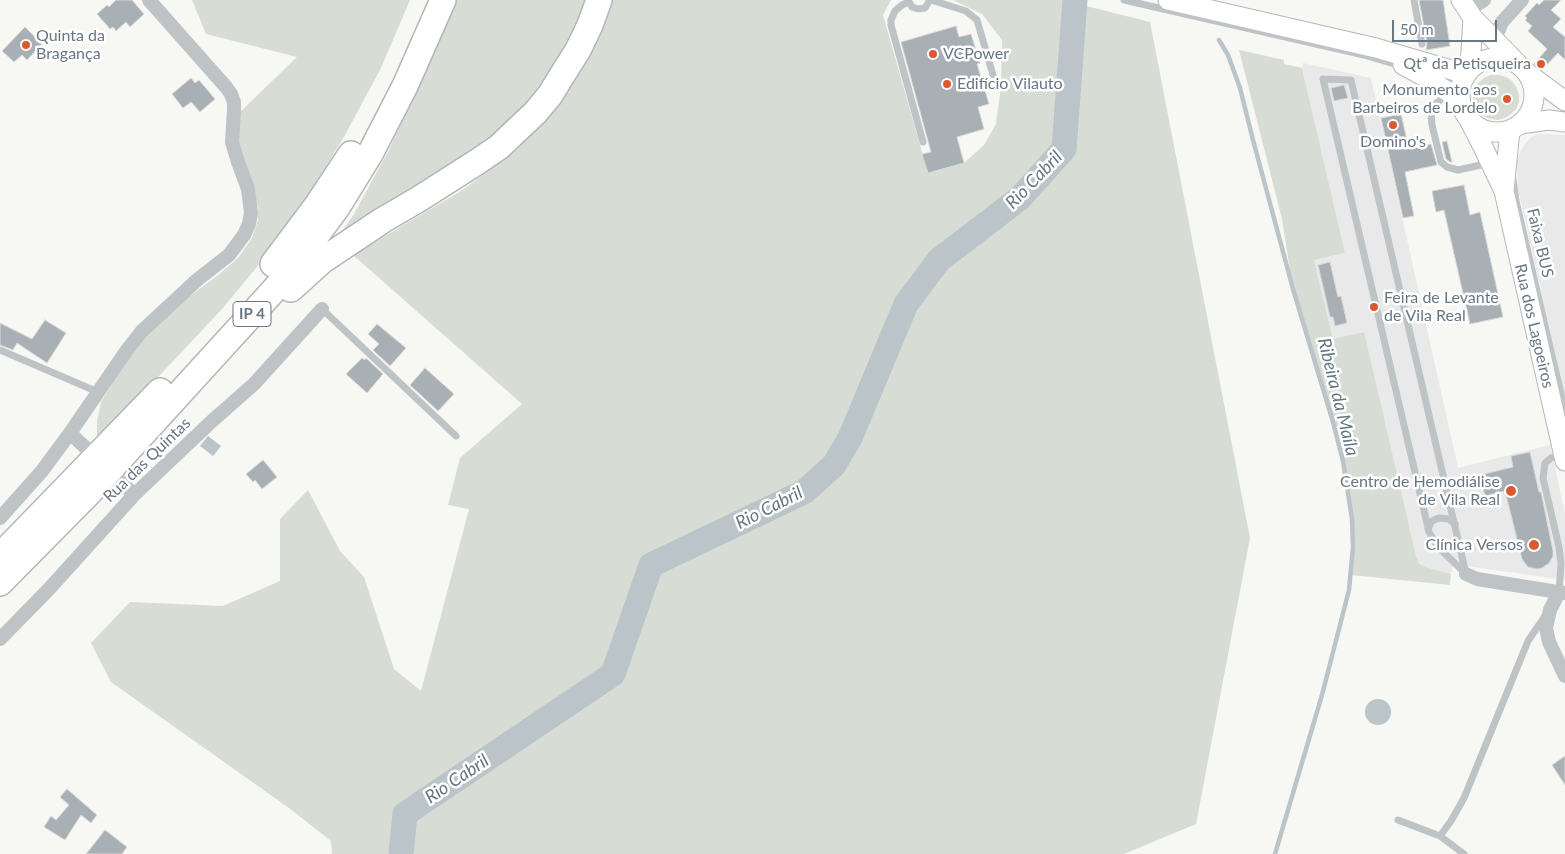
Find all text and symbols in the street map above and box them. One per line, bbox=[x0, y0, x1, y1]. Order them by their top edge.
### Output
scale bar bbox=[1395, 10, 1500, 42]
text: 50 m bbox=[1400, 20, 1434, 38]
place label: Quinta da Bragança bbox=[36, 26, 105, 64]
marker: Quinta da Bragança bbox=[20, 39, 32, 51]
place label: VCPower bbox=[943, 44, 1009, 64]
marker: VCPower bbox=[927, 48, 939, 60]
place label: Qtª da Petisqueira bbox=[1403, 54, 1531, 74]
marker: Qtª da Petisqueira bbox=[1535, 58, 1547, 70]
place label: Edifício Vilauto bbox=[957, 74, 1063, 94]
marker: Edifício Vilauto bbox=[941, 78, 953, 90]
place label: Monumento aos Barbeiros de Lordelo bbox=[1352, 80, 1497, 118]
marker: Monumento aos Barbeiros de Lordelo bbox=[1501, 93, 1513, 105]
marker: Domino's bbox=[1387, 119, 1399, 131]
place label: Domino's bbox=[1360, 132, 1426, 152]
water label: Rio Cabril bbox=[1001, 147, 1067, 213]
street label: Faixa BUS bbox=[1523, 206, 1557, 280]
street label: Rua dos Lagoeiros bbox=[1510, 262, 1558, 390]
place label: Feira de Levante de Vila Real bbox=[1384, 288, 1499, 326]
marker: Feira de Levante de Vila Real bbox=[1368, 301, 1380, 313]
road number: IP 4 bbox=[233, 302, 271, 326]
water label: Ribeira da Maíla bbox=[1313, 336, 1363, 458]
street label: Rua das Quintas bbox=[100, 414, 194, 506]
place label: Centro de Hemodiálise de Vila Real bbox=[1340, 472, 1500, 510]
water label: Rio Cabril bbox=[732, 482, 806, 534]
marker: Centro de Hemodiálise de Vila Real bbox=[1504, 484, 1518, 498]
place label: Clínica Versos bbox=[1425, 535, 1523, 555]
marker: Clínica Versos bbox=[1527, 538, 1541, 552]
water label: Rio Cabril bbox=[421, 750, 493, 808]

